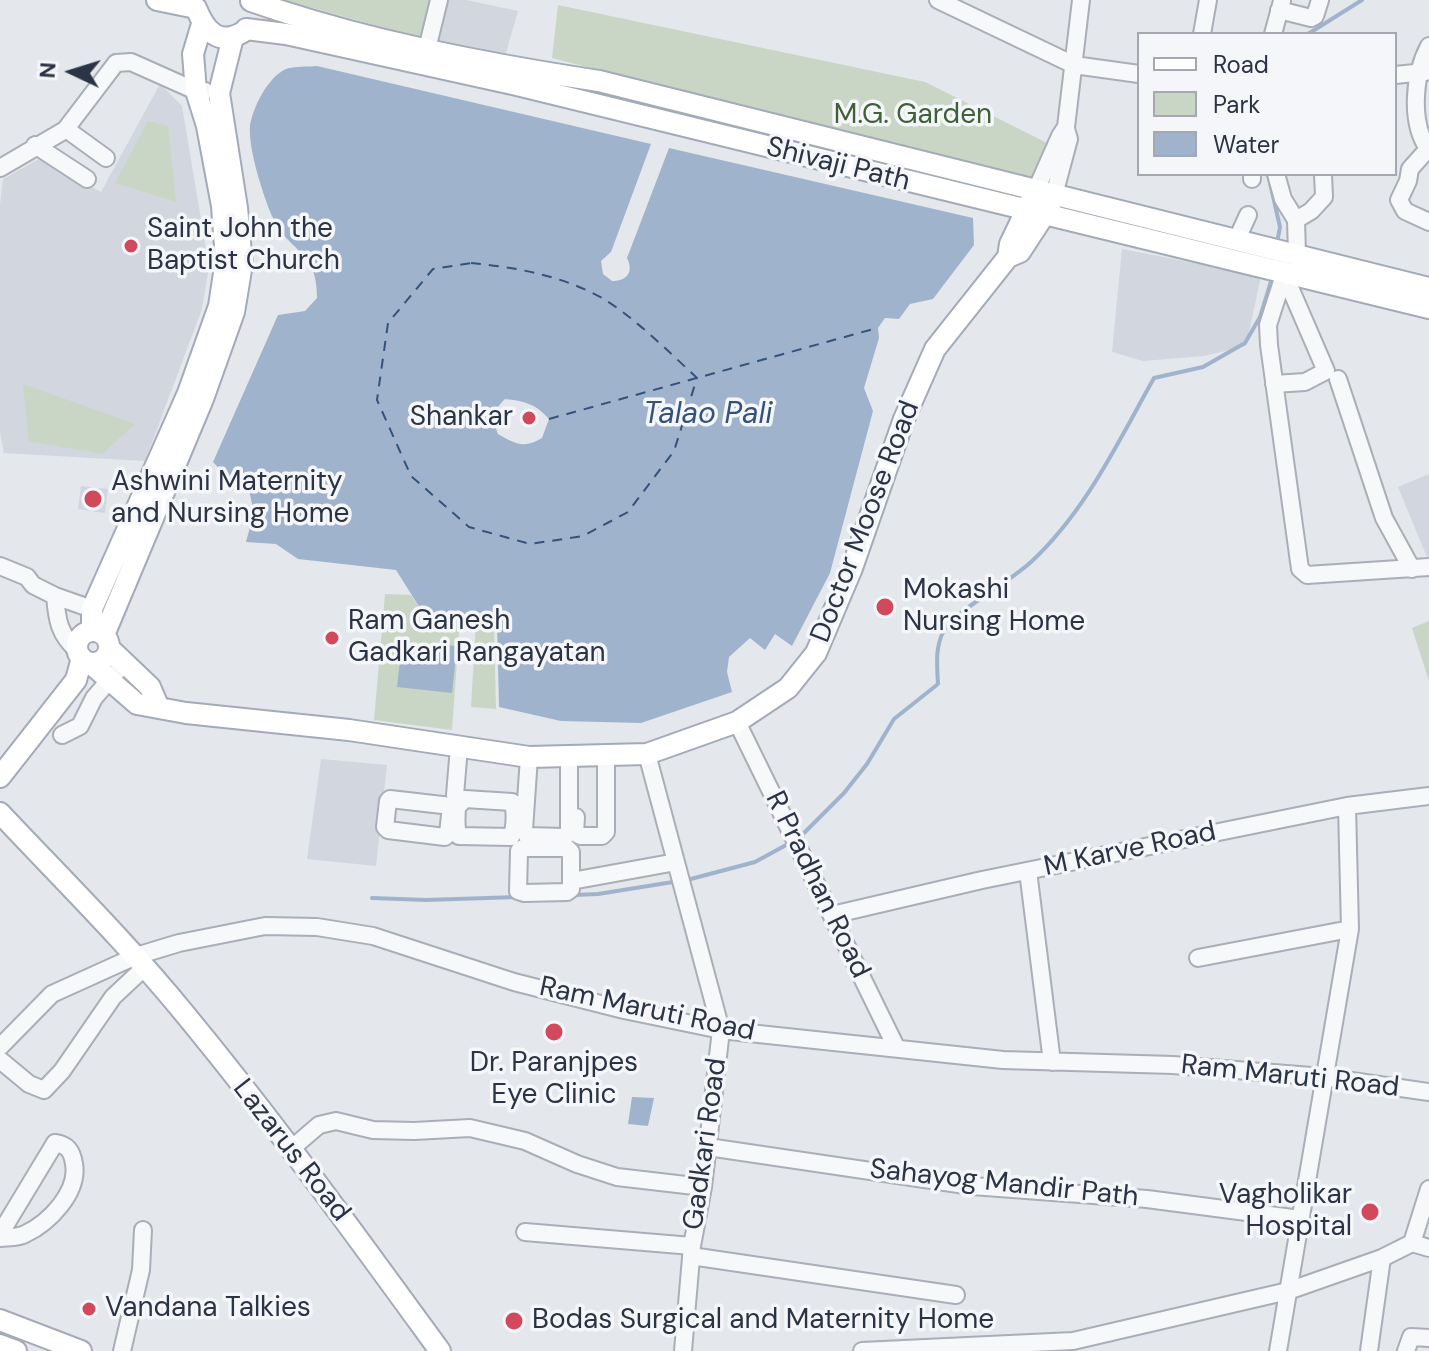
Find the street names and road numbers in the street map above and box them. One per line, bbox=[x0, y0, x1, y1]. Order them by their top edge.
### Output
street label: Shivaji Path bbox=[763, 131, 913, 199]
street label: Doctor Moose Road bbox=[804, 397, 928, 647]
street label: R Pradhan Road bbox=[757, 786, 877, 984]
street label: M Karve Road bbox=[1041, 815, 1219, 885]
street label: Ram Maruti Road bbox=[536, 971, 758, 1049]
street label: Ram Maruti Road bbox=[1179, 1049, 1401, 1105]
street label: Gadkari Road bbox=[677, 1056, 735, 1232]
street label: Lazarus Road bbox=[225, 1073, 357, 1229]
street label: Sahayog Mandir Path bbox=[868, 1153, 1140, 1215]

